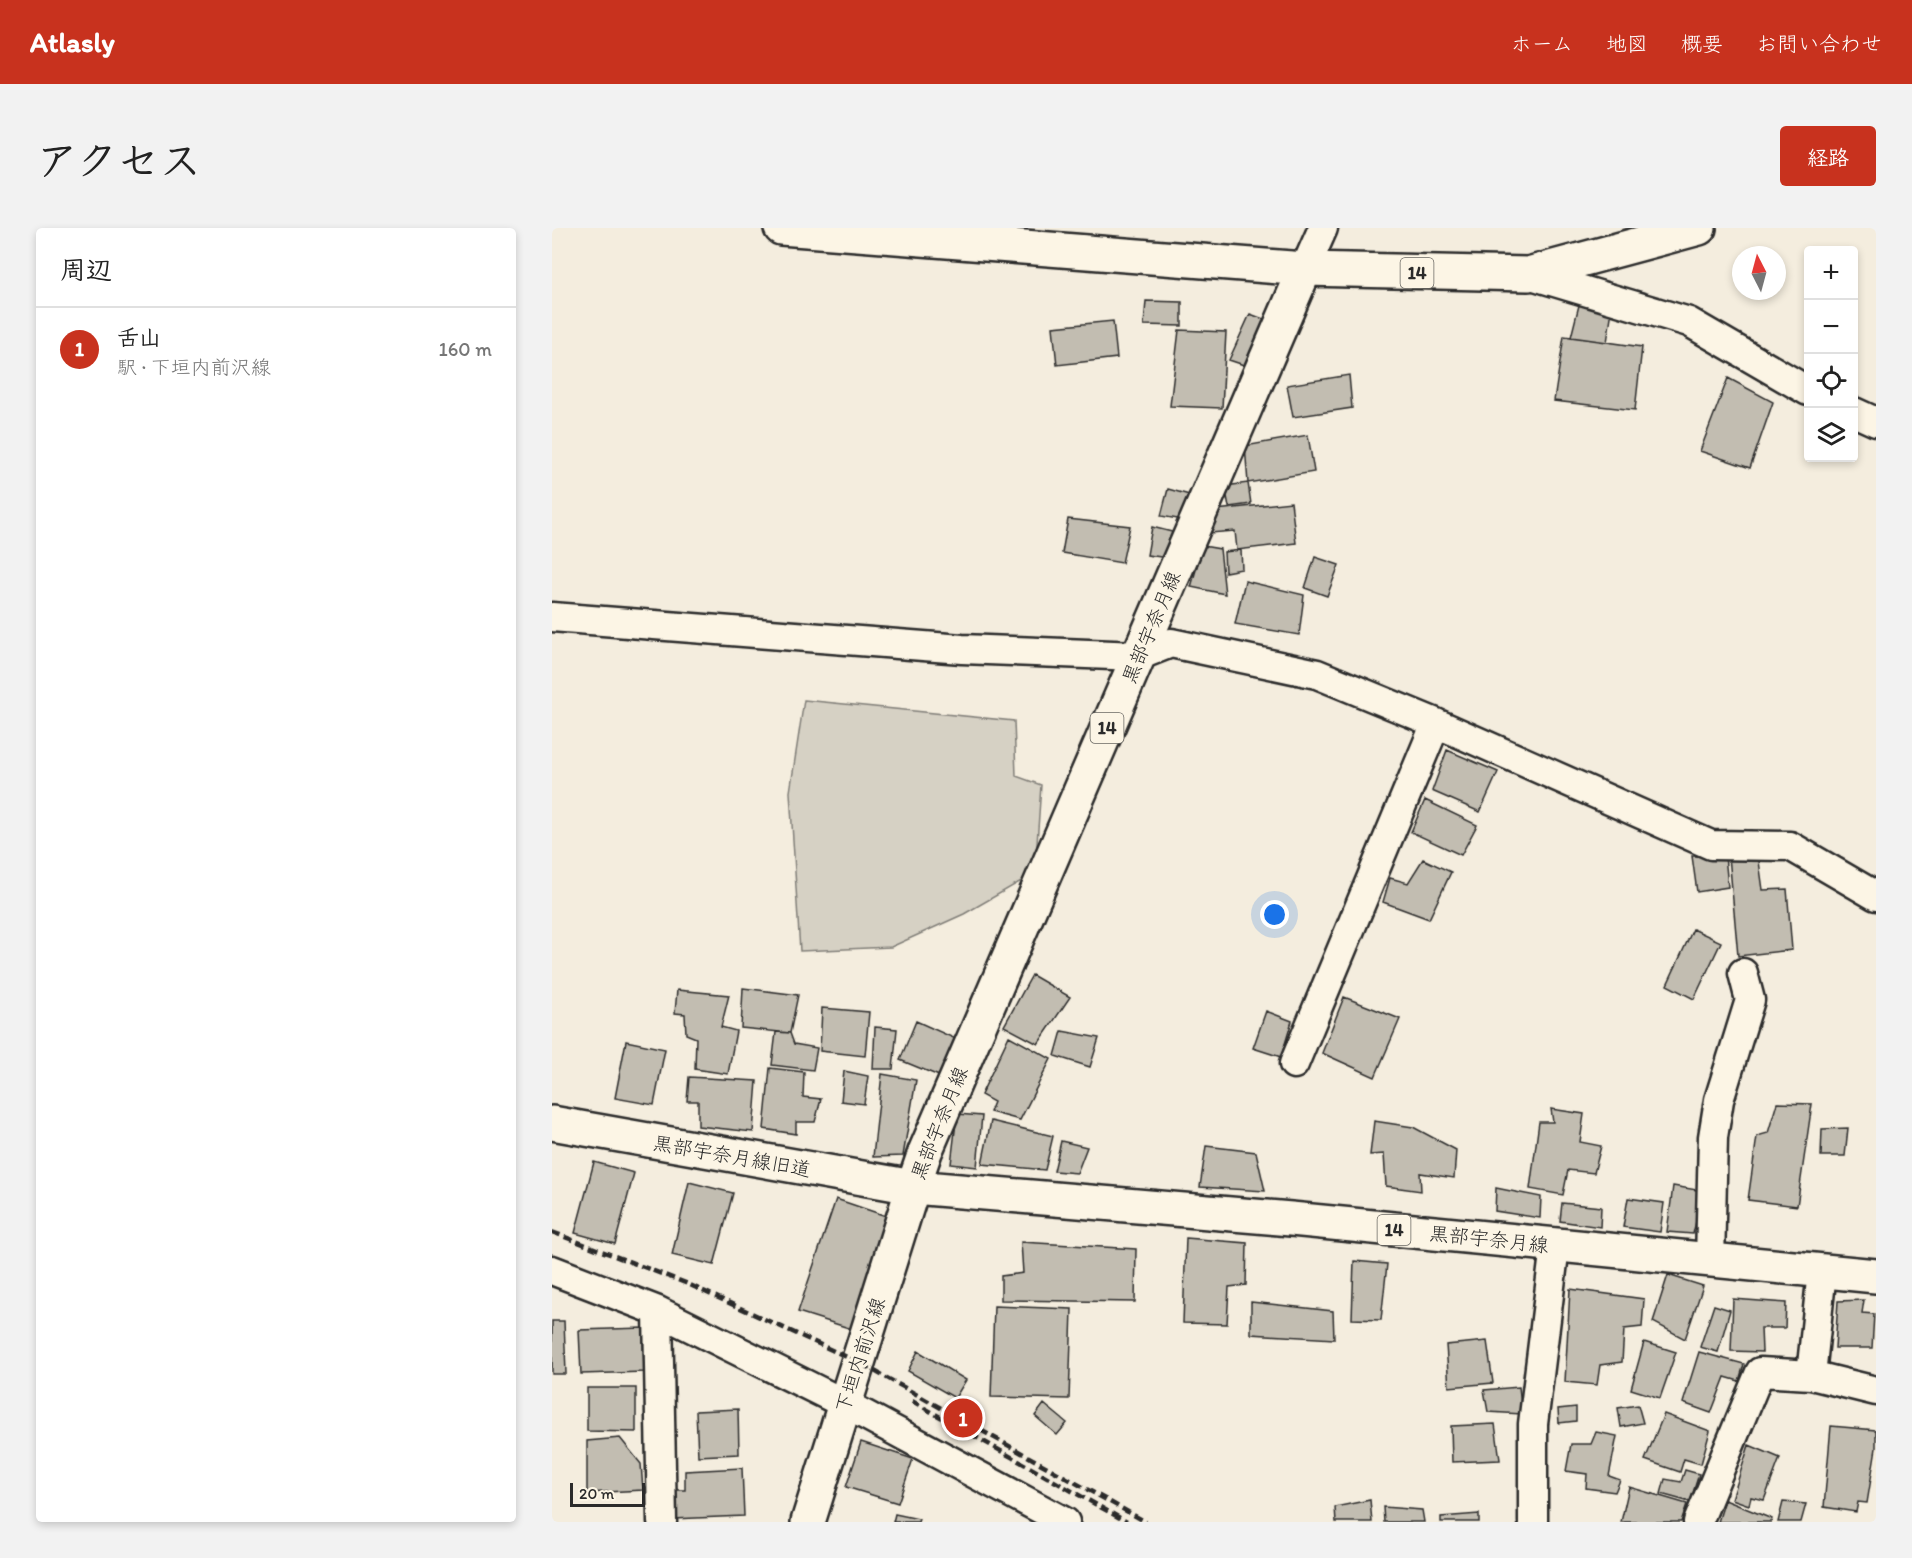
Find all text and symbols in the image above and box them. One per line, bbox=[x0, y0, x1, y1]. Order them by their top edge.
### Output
text: Atlasly bbox=[30, 25, 115, 59]
text: ホーム bbox=[1511, 31, 1573, 56]
text: 地図 bbox=[1606, 31, 1648, 56]
text: 概要 bbox=[1681, 31, 1723, 56]
text: お問い合わせ bbox=[1756, 31, 1882, 56]
button: 経路 bbox=[1780, 126, 1876, 186]
text: アクセス bbox=[36, 135, 201, 186]
north arrow bbox=[1732, 246, 1786, 300]
map controls bbox=[1804, 246, 1858, 462]
button: + bbox=[1804, 246, 1858, 300]
text: 周辺 bbox=[60, 254, 112, 286]
road number: 14 bbox=[1400, 258, 1434, 288]
button: − bbox=[1804, 300, 1858, 354]
text: 舌山 bbox=[117, 324, 161, 351]
text: 1 bbox=[75, 337, 84, 361]
text: 160 m bbox=[439, 337, 492, 361]
button: locate bbox=[1804, 354, 1858, 408]
text: 駅 · 下垣内前沢線 bbox=[117, 355, 271, 379]
button: layers bbox=[1804, 408, 1858, 462]
street label: 黒部宇奈月線 bbox=[1117, 567, 1185, 687]
road number: 14 bbox=[1090, 713, 1124, 743]
your location bbox=[1260, 900, 1289, 929]
street label: 黒部宇奈月線 bbox=[905, 1063, 973, 1183]
street label: 黒部宇奈月線旧道 bbox=[651, 1130, 813, 1182]
road number: 14 bbox=[1378, 1215, 1410, 1245]
street label: 黒部宇奈月線 bbox=[1428, 1221, 1550, 1257]
street label: 下垣内前沢線 bbox=[830, 1294, 890, 1416]
pin: 1 bbox=[944, 1396, 982, 1440]
scale bar bbox=[570, 1480, 645, 1508]
text: 20 m bbox=[579, 1484, 614, 1503]

